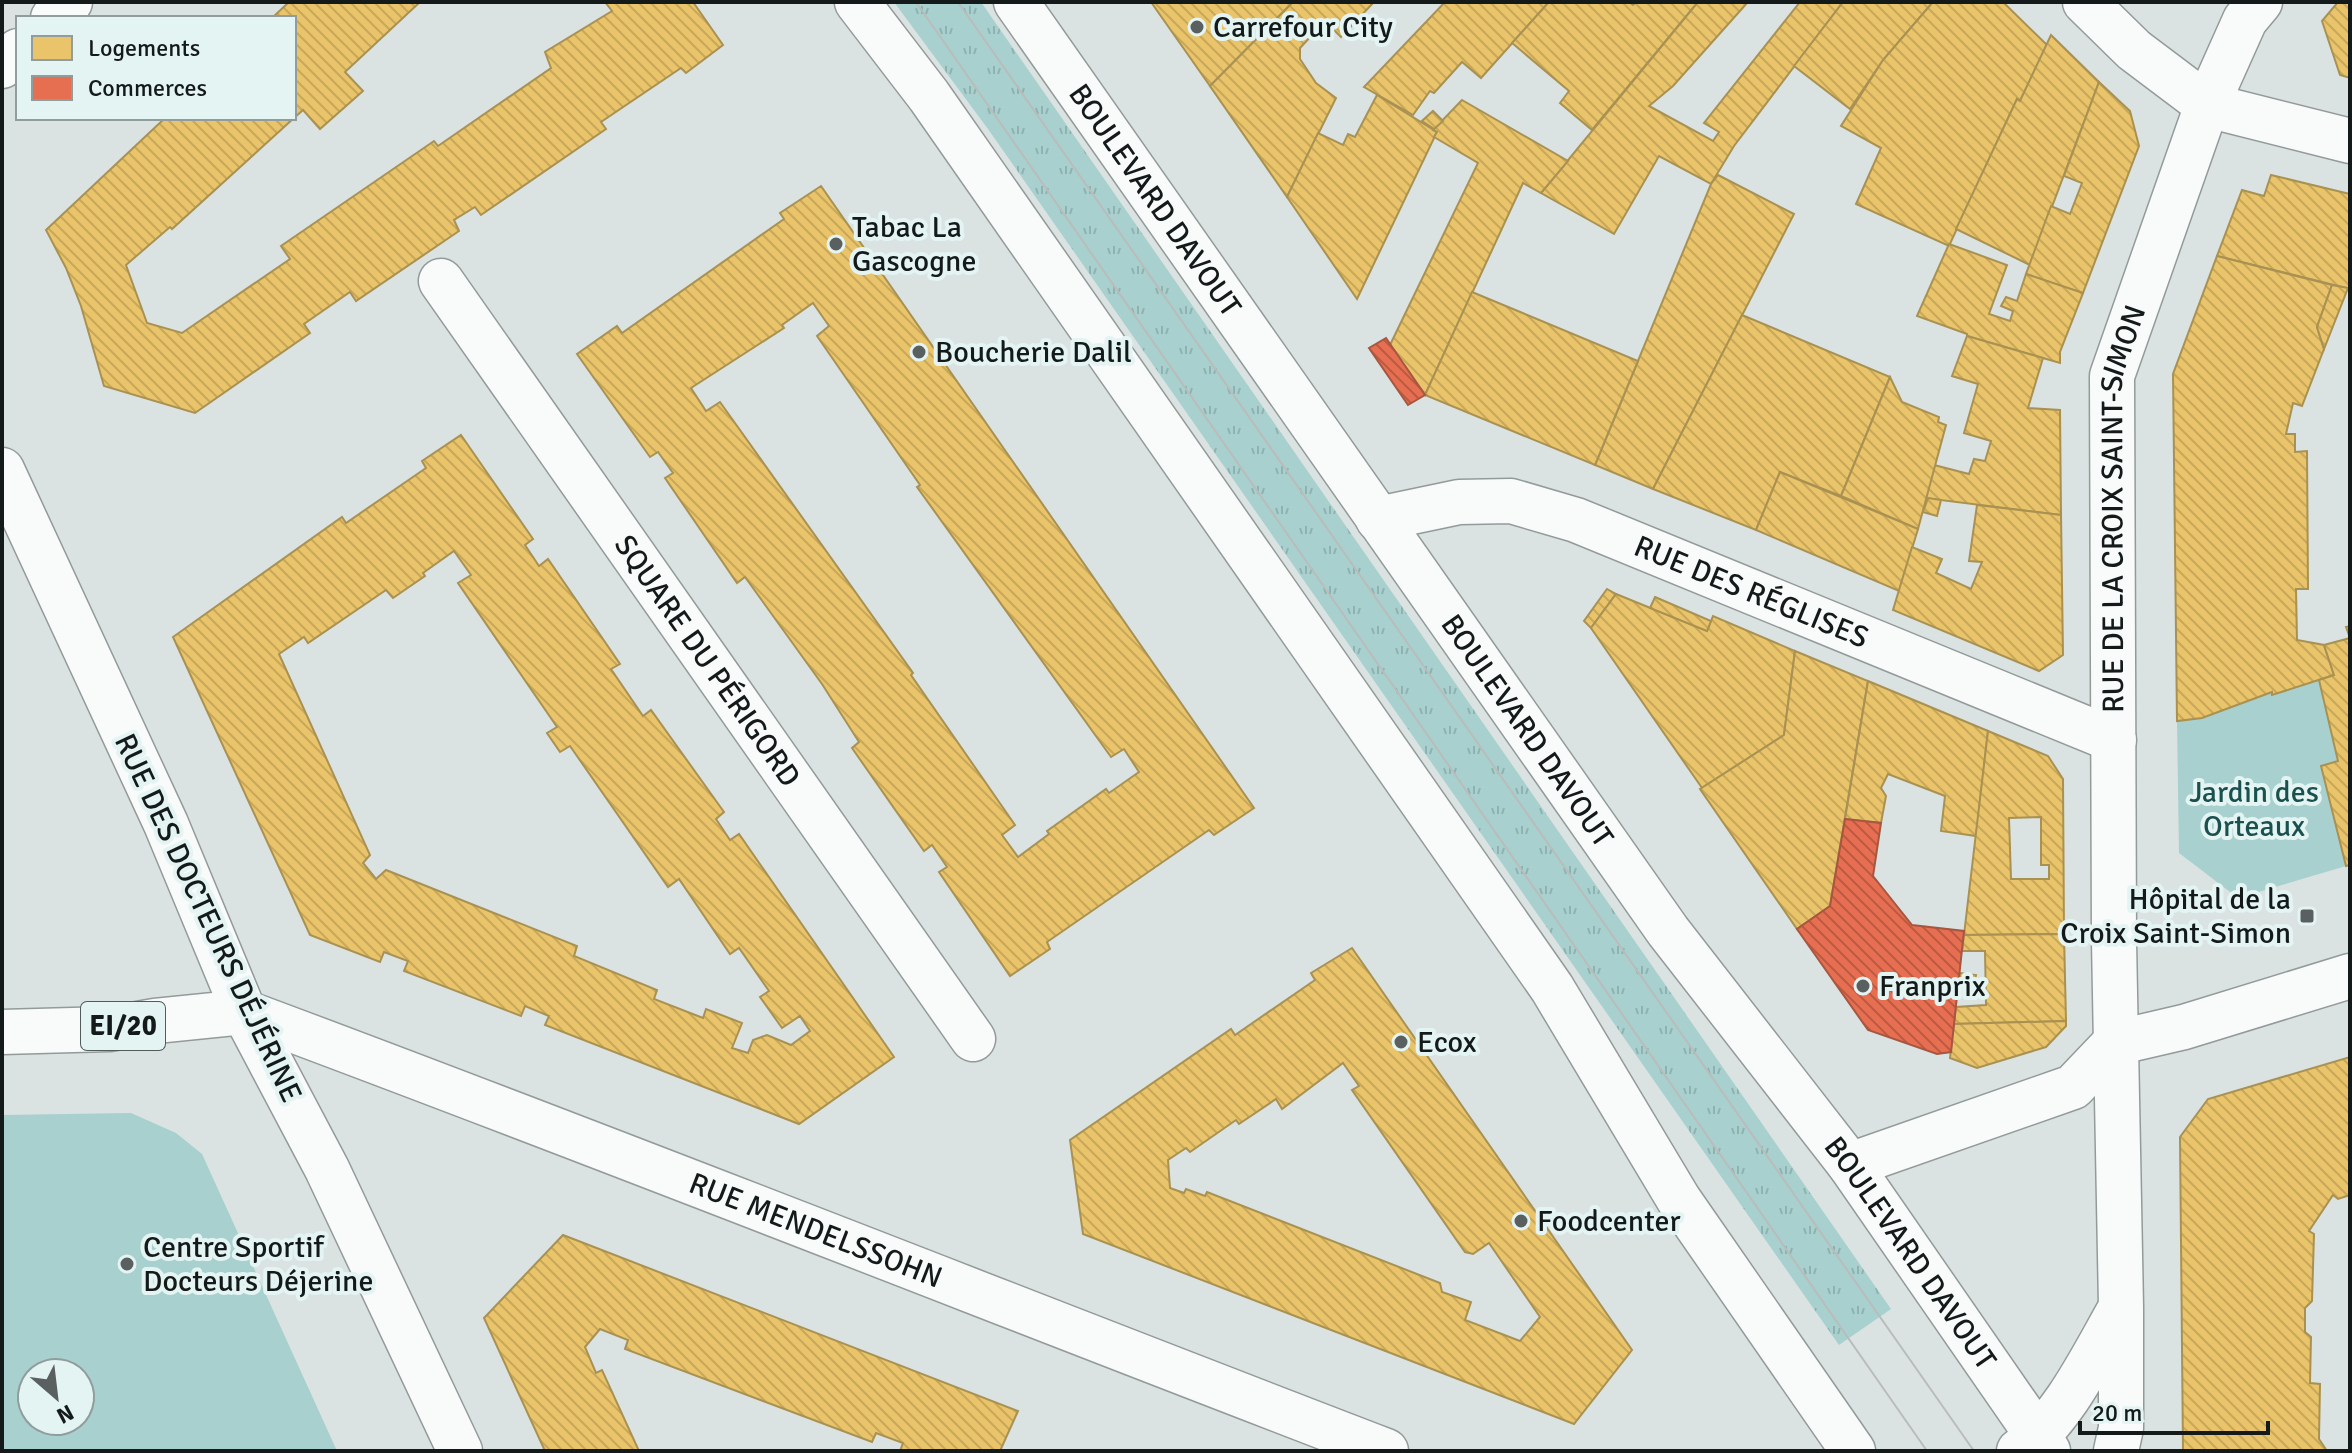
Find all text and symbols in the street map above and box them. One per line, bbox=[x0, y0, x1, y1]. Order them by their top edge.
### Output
place label: Carrefour City bbox=[1213, 9, 1393, 46]
legend bbox=[16, 16, 296, 120]
marker: Carrefour City bbox=[1188, 18, 1206, 36]
text: Logements bbox=[88, 33, 200, 63]
text: Commerces bbox=[88, 73, 207, 103]
street label: BOULEVARD DAVOUT bbox=[1061, 77, 1249, 324]
place label: Tabac La Gascogne bbox=[852, 209, 976, 280]
marker: Tabac La Gascogne bbox=[827, 235, 845, 253]
street label: RUE DE LA CROIX SAINT-SIMON bbox=[2093, 300, 2154, 713]
place label: Boucherie Dalil bbox=[935, 334, 1132, 371]
marker: Boucherie Dalil bbox=[910, 343, 928, 361]
street label: RUE DES RÉGLISES bbox=[1629, 527, 1874, 656]
street label: SQUARE DU PÉRIGORD bbox=[607, 528, 809, 794]
street label: BOULEVARD DAVOUT bbox=[1433, 607, 1622, 854]
street label: RUE DES DOCTEURS DÉJÉRINE bbox=[106, 728, 310, 1108]
park label: Jardin des Orteaux bbox=[2189, 774, 2319, 845]
place label: Hôpital de la Croix Saint-Simon bbox=[2060, 881, 2291, 952]
marker: Hôpital de la Croix Saint-Simon bbox=[2298, 907, 2316, 925]
place label: Franprix bbox=[1879, 968, 1986, 1005]
marker: Franprix bbox=[1854, 977, 1872, 995]
road number: EI/20 bbox=[81, 1002, 165, 1050]
place label: Ecox bbox=[1417, 1024, 1477, 1061]
marker: Ecox bbox=[1392, 1033, 1410, 1051]
street label: BOULEVARD DAVOUT bbox=[1816, 1129, 2004, 1377]
street label: RUE MENDELSSOHN bbox=[684, 1164, 948, 1296]
place label: Foodcenter bbox=[1537, 1203, 1681, 1240]
marker: Foodcenter bbox=[1512, 1212, 1530, 1230]
place label: Centre Sportif Docteurs Déjerine bbox=[143, 1229, 373, 1300]
marker: Centre Sportif Docteurs Déjerine bbox=[118, 1255, 136, 1273]
north arrow bbox=[16, 1357, 96, 1437]
scale bar bbox=[2080, 1385, 2268, 1435]
text: 20 m bbox=[2092, 1398, 2142, 1428]
text: N bbox=[52, 1399, 78, 1430]

